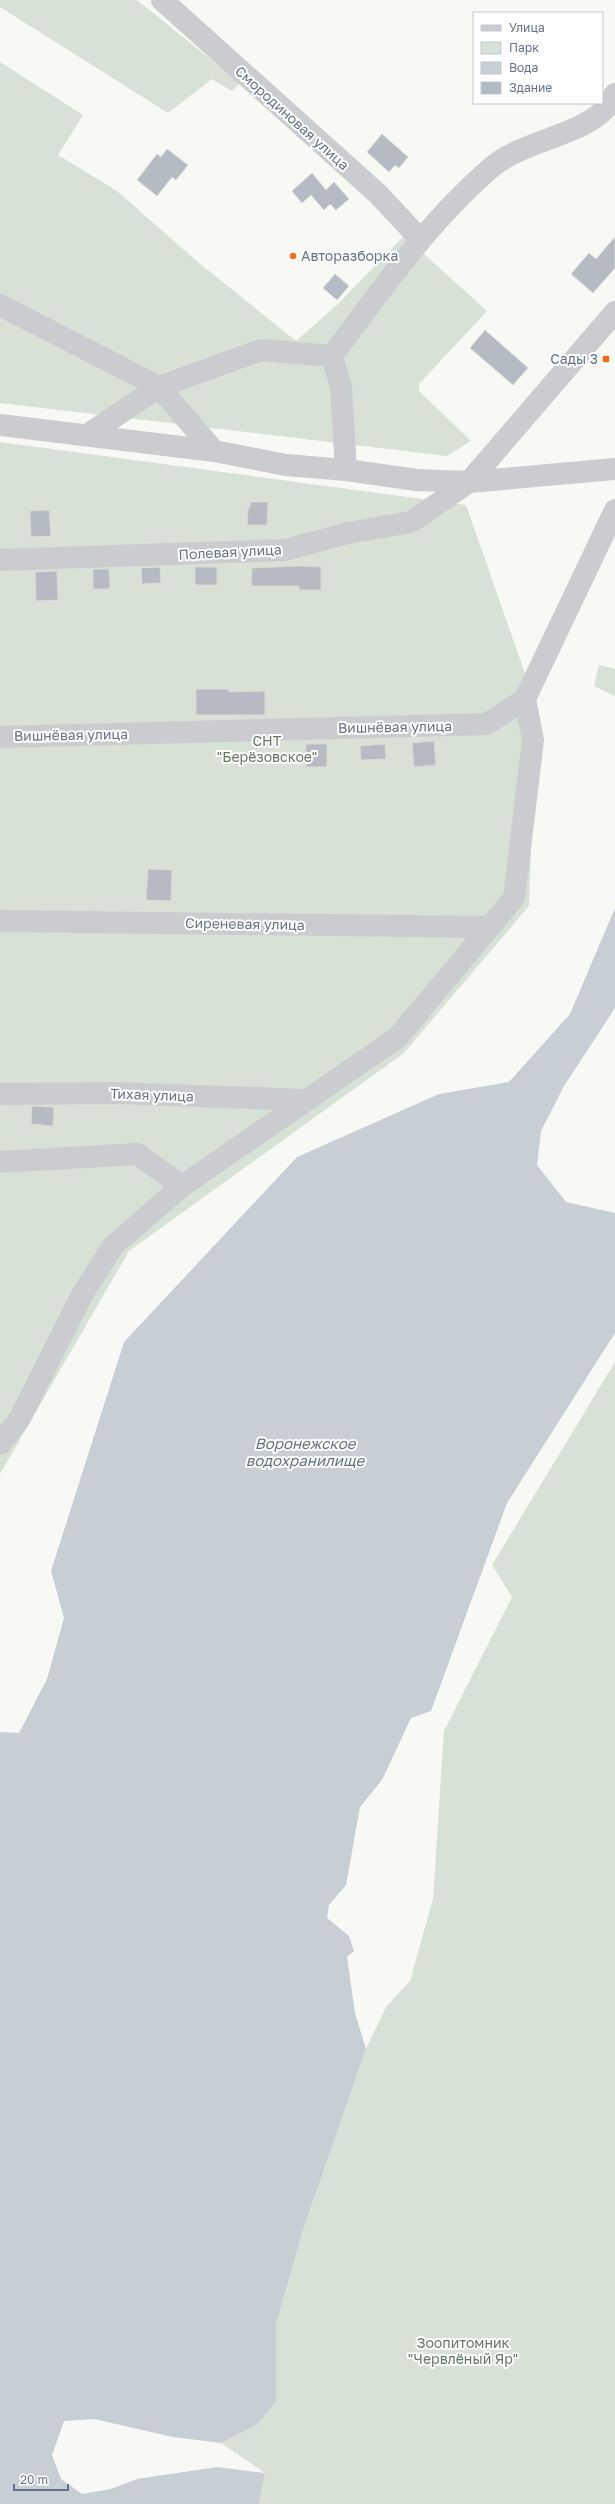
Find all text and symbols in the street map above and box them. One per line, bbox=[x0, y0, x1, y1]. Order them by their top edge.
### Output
legend bbox=[473, 12, 603, 104]
text: Улица bbox=[509, 20, 545, 35]
text: Парк bbox=[509, 40, 539, 55]
text: Вода bbox=[509, 60, 538, 75]
street label: Смородиновая улица bbox=[232, 62, 353, 173]
text: Здание bbox=[509, 80, 552, 95]
place label: Авторазборка bbox=[301, 247, 398, 264]
marker: Авторазборка bbox=[288, 251, 298, 261]
place label: Сады 3 bbox=[550, 350, 598, 367]
marker: Сады 3 bbox=[601, 354, 611, 364]
street label: Полевая улица bbox=[178, 540, 282, 563]
street label: Вишнёвая улица bbox=[338, 717, 452, 736]
street label: Вишнёвая улица bbox=[14, 725, 128, 744]
park label: СНТ "Берёзовское" bbox=[217, 732, 317, 765]
street label: Сиреневая улица bbox=[185, 914, 305, 933]
street label: Тихая улица bbox=[110, 1085, 194, 1104]
water label: Воронежское водохранилище bbox=[246, 1434, 366, 1469]
park label: Зоопитомник "Червлёный Яр" bbox=[408, 2334, 518, 2367]
scale bar bbox=[14, 2466, 68, 2492]
text: 20 m bbox=[20, 2472, 48, 2487]

